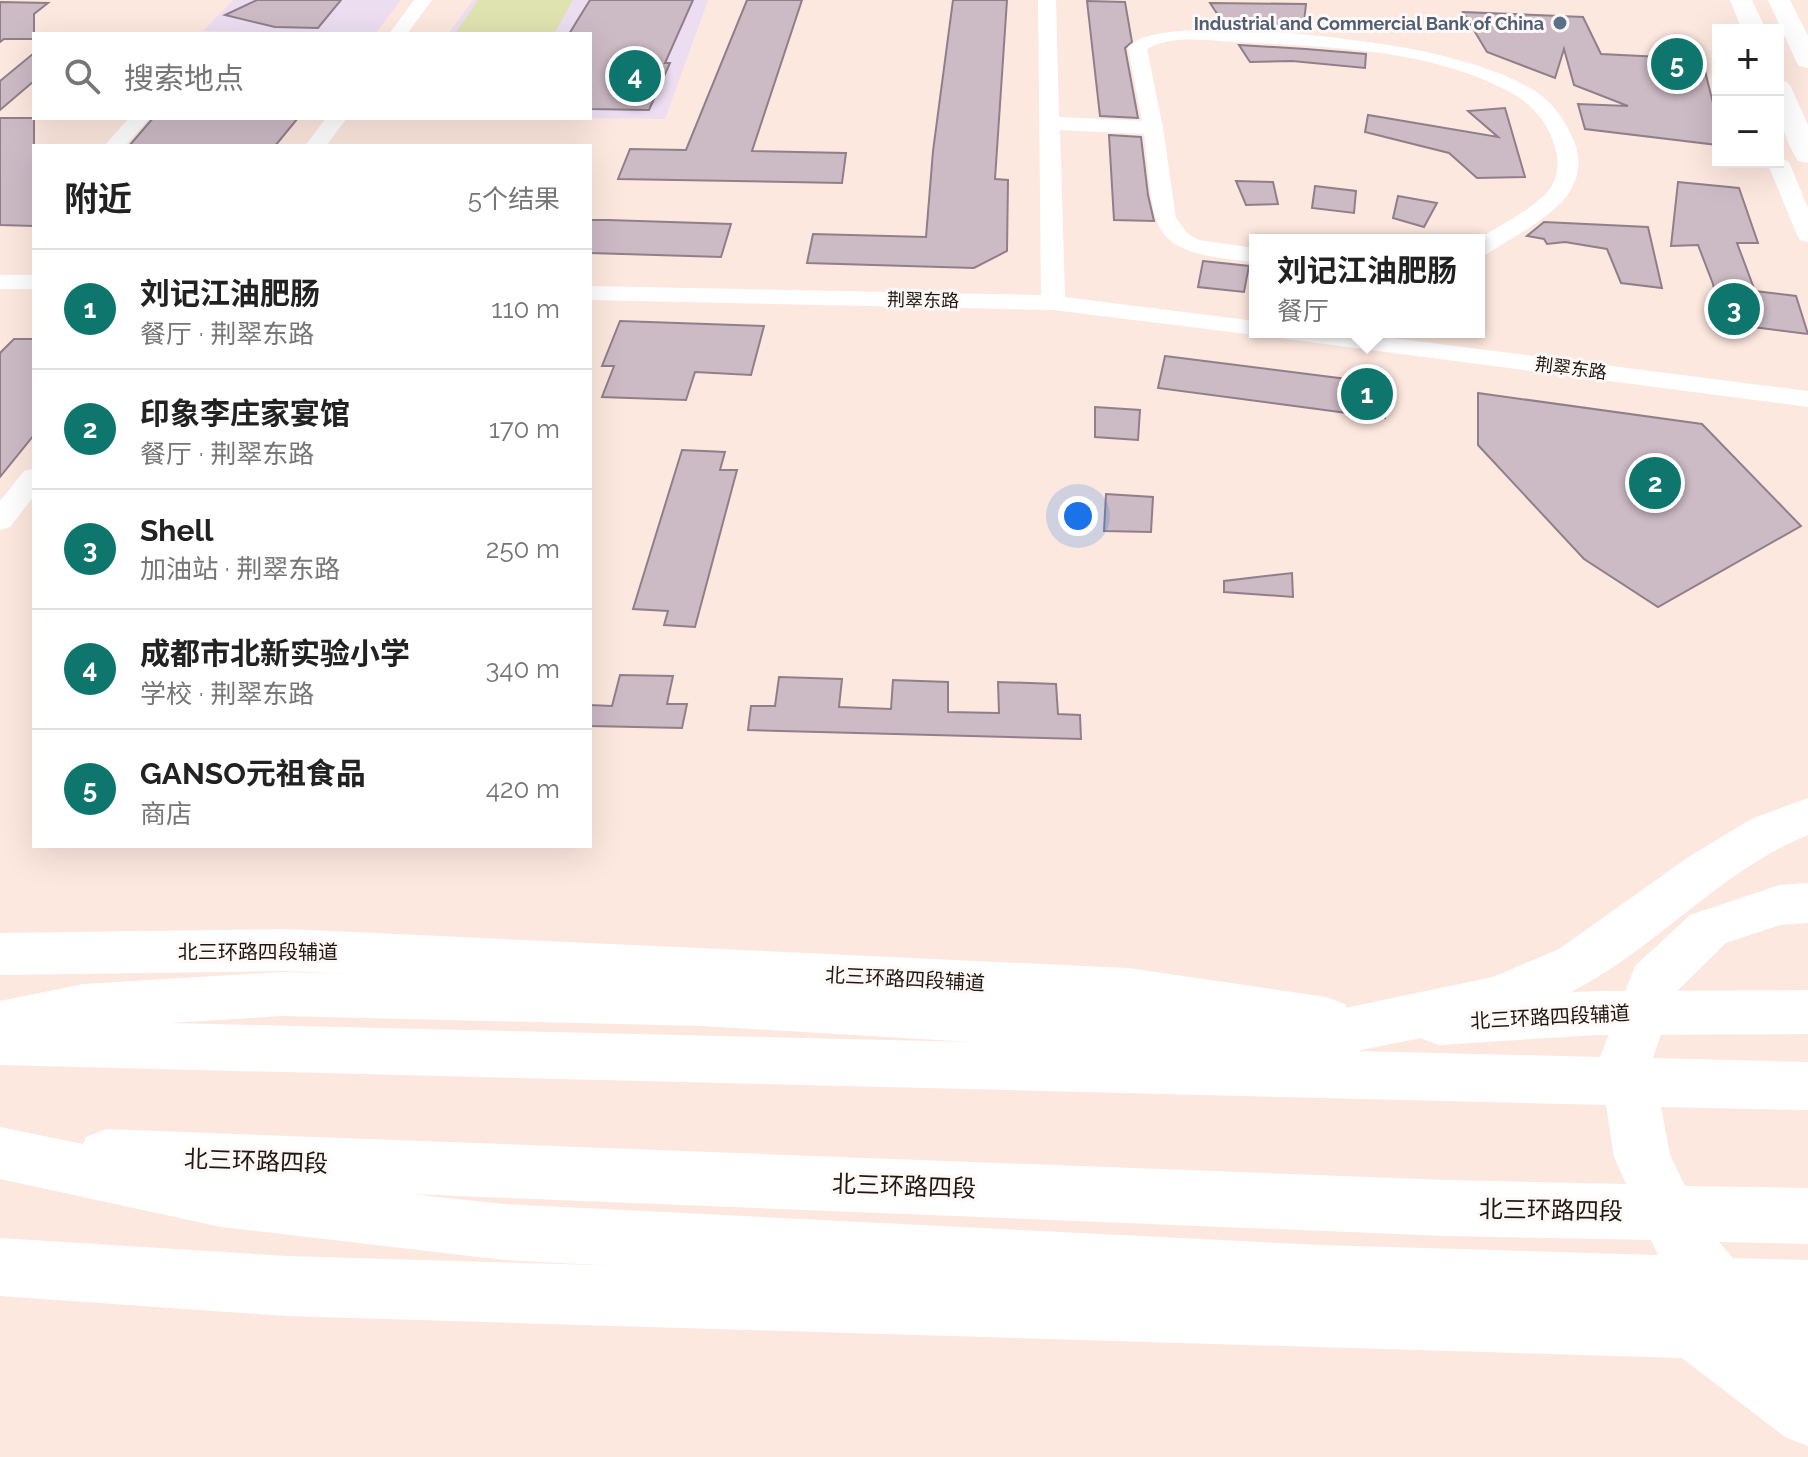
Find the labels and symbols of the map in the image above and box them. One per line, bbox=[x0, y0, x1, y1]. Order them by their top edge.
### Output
place label: Industrial and Commercial Bank of China bbox=[1194, 13, 1544, 34]
marker: Industrial and Commercial Bank of China bbox=[1551, 14, 1569, 32]
pin: 5 bbox=[1651, 34, 1703, 94]
pin: 4 bbox=[609, 46, 661, 106]
pin: 3 bbox=[1708, 279, 1760, 339]
street label: 荆翠东路 bbox=[887, 289, 959, 311]
street label: 荆翠东路 bbox=[1534, 353, 1608, 383]
pin: 1 bbox=[1341, 364, 1393, 424]
pin: 2 bbox=[1629, 453, 1681, 513]
your location bbox=[1058, 496, 1098, 536]
street label: 北三环路四段辅道 bbox=[178, 940, 338, 964]
street label: 北三环路四段辅道 bbox=[824, 963, 986, 995]
street label: 北三环路四段辅道 bbox=[1469, 1001, 1631, 1033]
street label: 北三环路四段 bbox=[184, 1144, 328, 1178]
street label: 北三环路四段 bbox=[832, 1169, 976, 1203]
street label: 北三环路四段 bbox=[1479, 1194, 1623, 1226]

